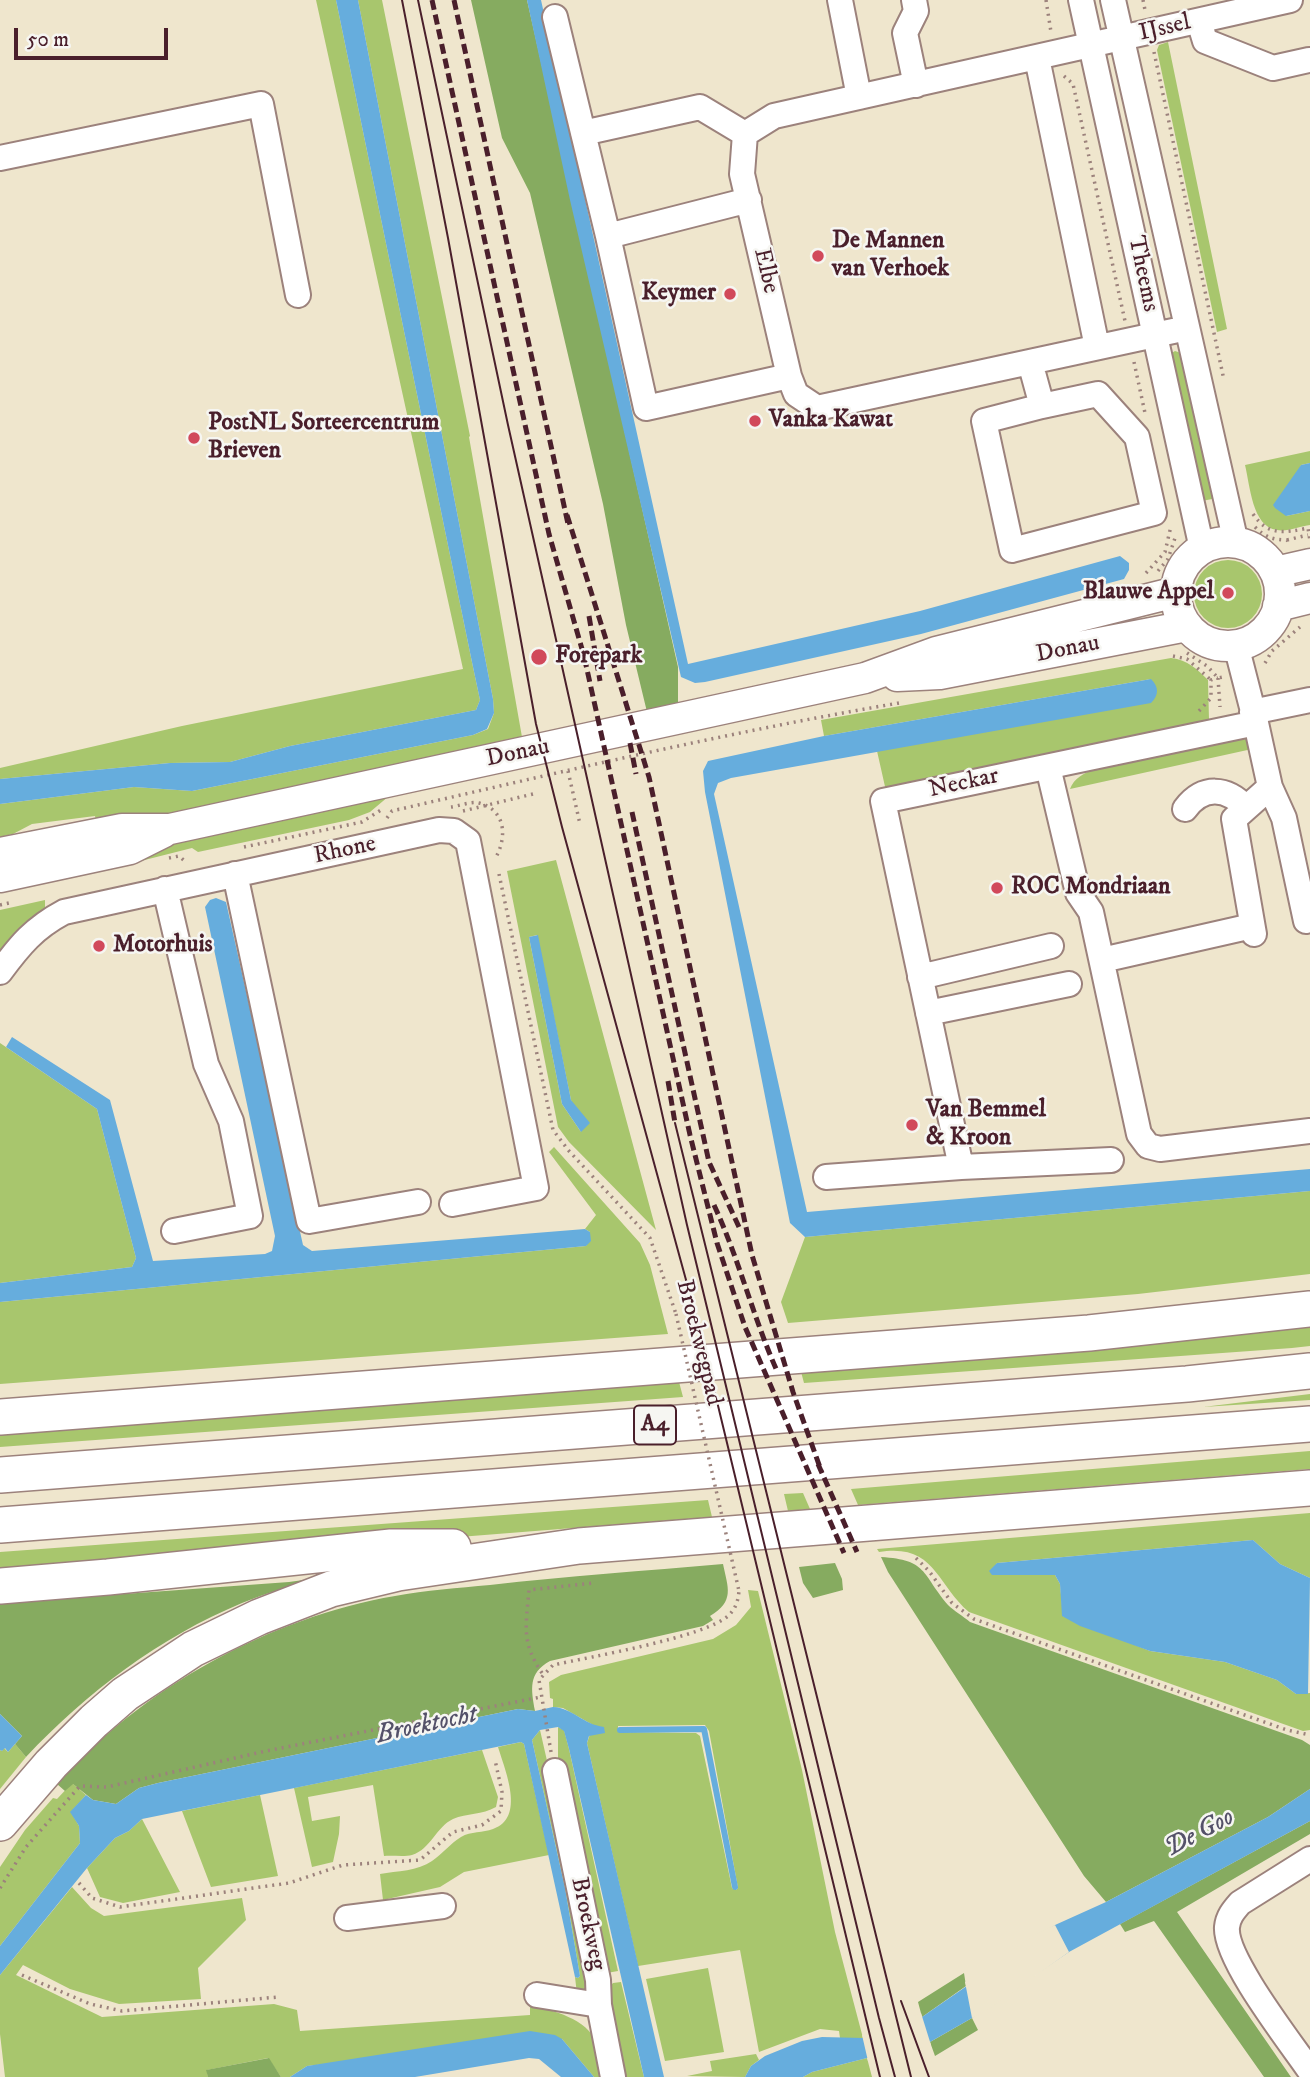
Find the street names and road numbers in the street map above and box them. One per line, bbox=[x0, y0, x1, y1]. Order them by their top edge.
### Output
street label: IJssel bbox=[1136, 9, 1194, 49]
street label: Theems bbox=[1120, 234, 1164, 314]
street label: Elbe bbox=[746, 246, 784, 296]
street label: Donau bbox=[1034, 630, 1102, 670]
street label: Donau bbox=[484, 733, 552, 775]
street label: Neckar bbox=[927, 763, 1001, 805]
street label: Rhone bbox=[311, 830, 379, 872]
street label: Broekwegpad bbox=[668, 1277, 728, 1409]
road number: A4 bbox=[634, 1406, 676, 1444]
street label: Broekweg bbox=[563, 1875, 611, 1973]

